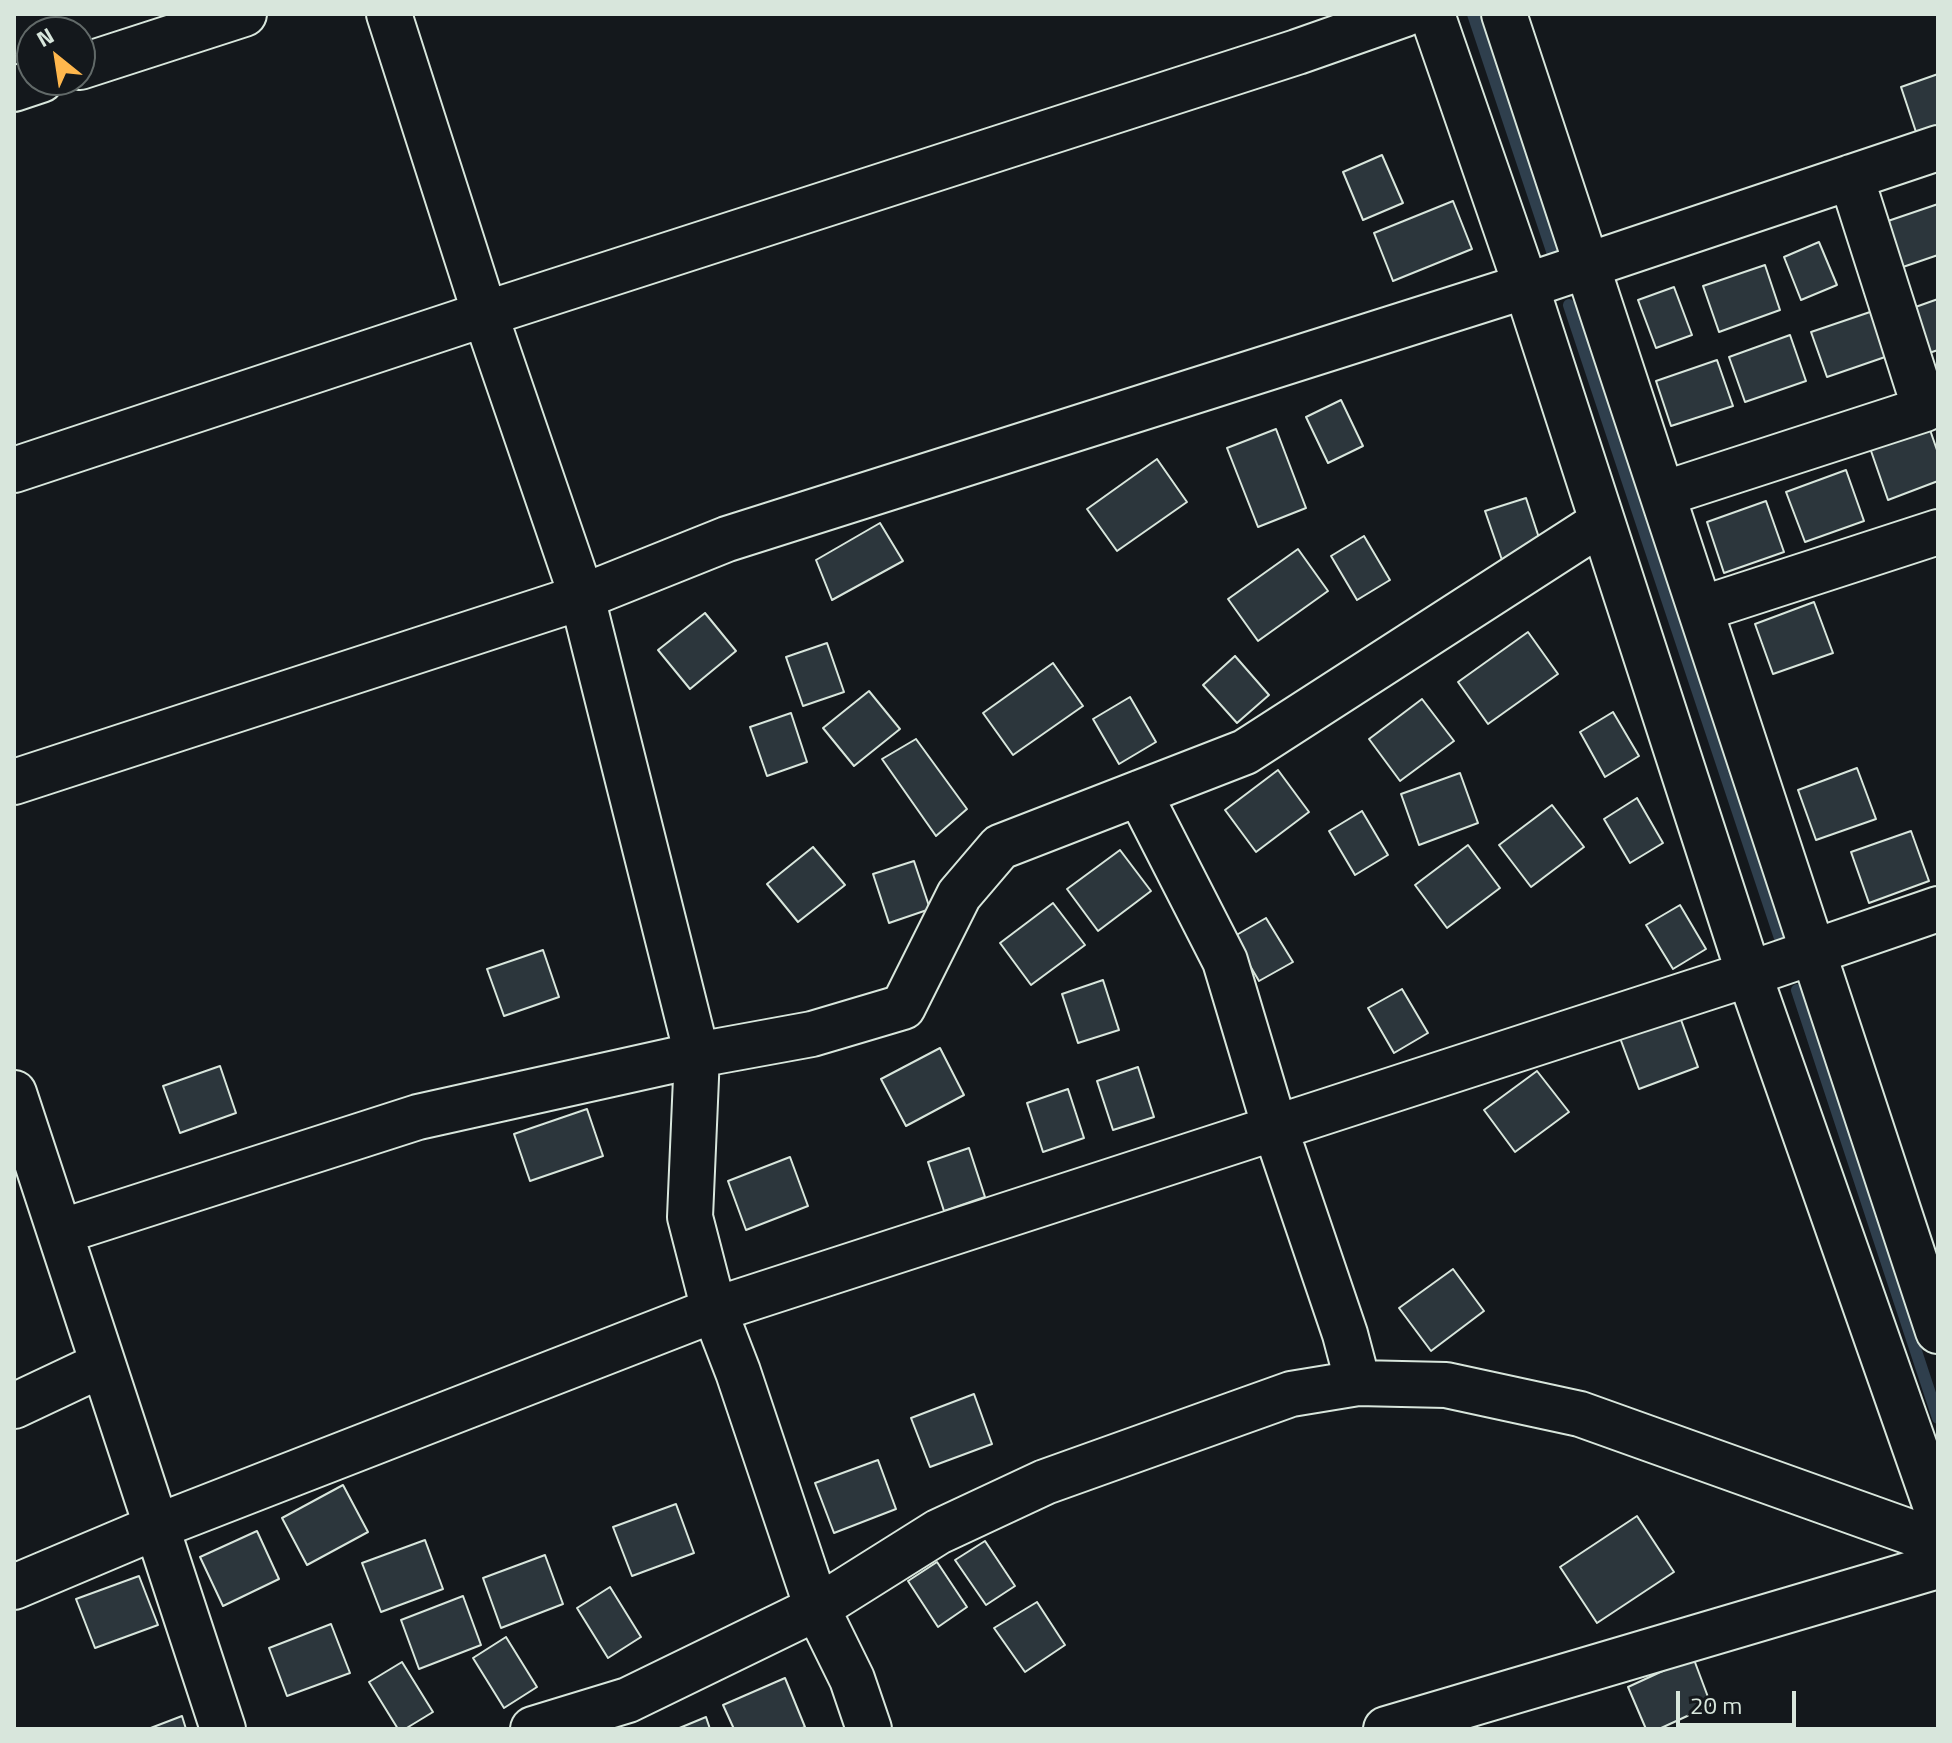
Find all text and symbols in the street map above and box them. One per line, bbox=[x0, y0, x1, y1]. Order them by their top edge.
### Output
north arrow bbox=[16, 16, 96, 96]
text: N bbox=[30, 18, 60, 55]
scale bar bbox=[1680, 1675, 1800, 1725]
text: 20 m bbox=[1690, 1687, 1742, 1723]

